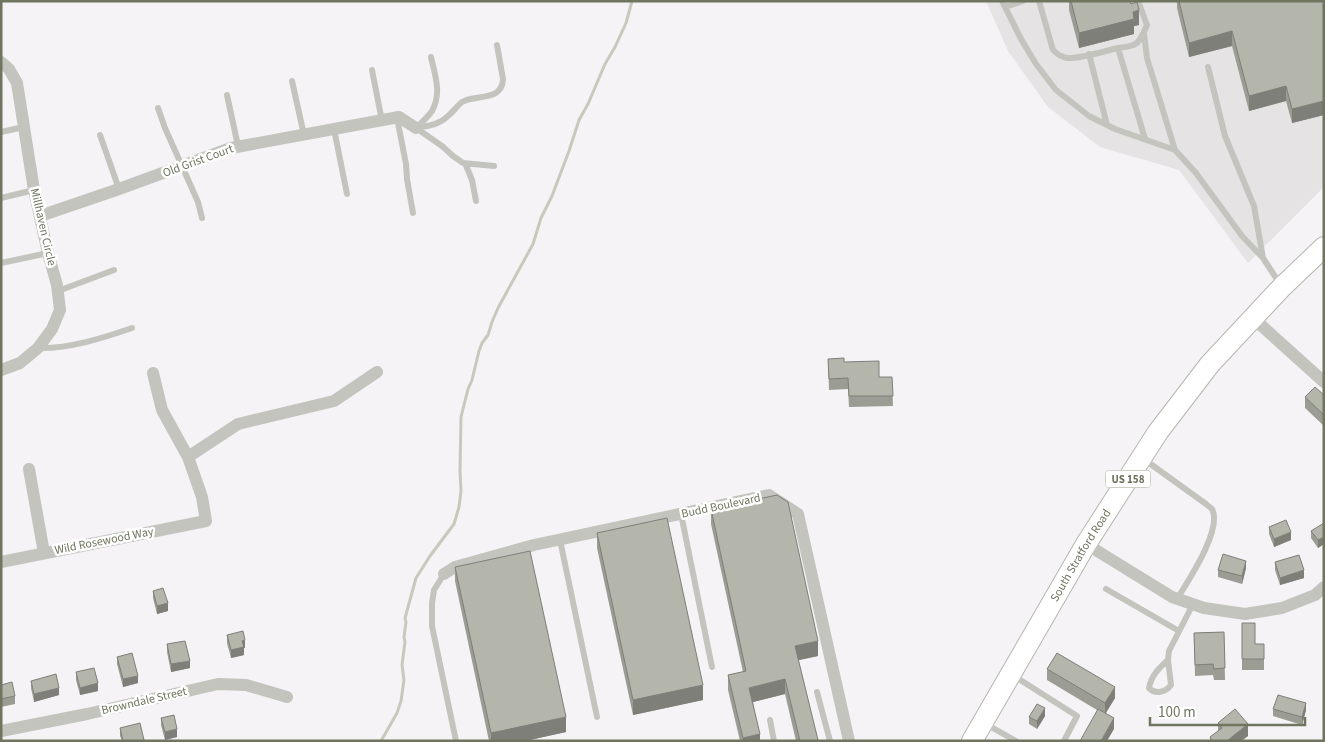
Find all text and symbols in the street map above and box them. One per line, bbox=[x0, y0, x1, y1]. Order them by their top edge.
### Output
street label: Old Grist Court bbox=[160, 140, 236, 182]
street label: Millhaven Circle bbox=[26, 187, 60, 268]
road number: US 158 bbox=[1106, 470, 1150, 488]
street label: Budd Boulevard bbox=[680, 489, 762, 523]
street label: South Stratford Road bbox=[1046, 506, 1115, 605]
street label: Wild Rosewood Way bbox=[53, 523, 155, 559]
street label: Browndale Street bbox=[100, 683, 188, 719]
scale bar bbox=[1150, 694, 1305, 726]
text: 100 m bbox=[1158, 702, 1196, 723]

